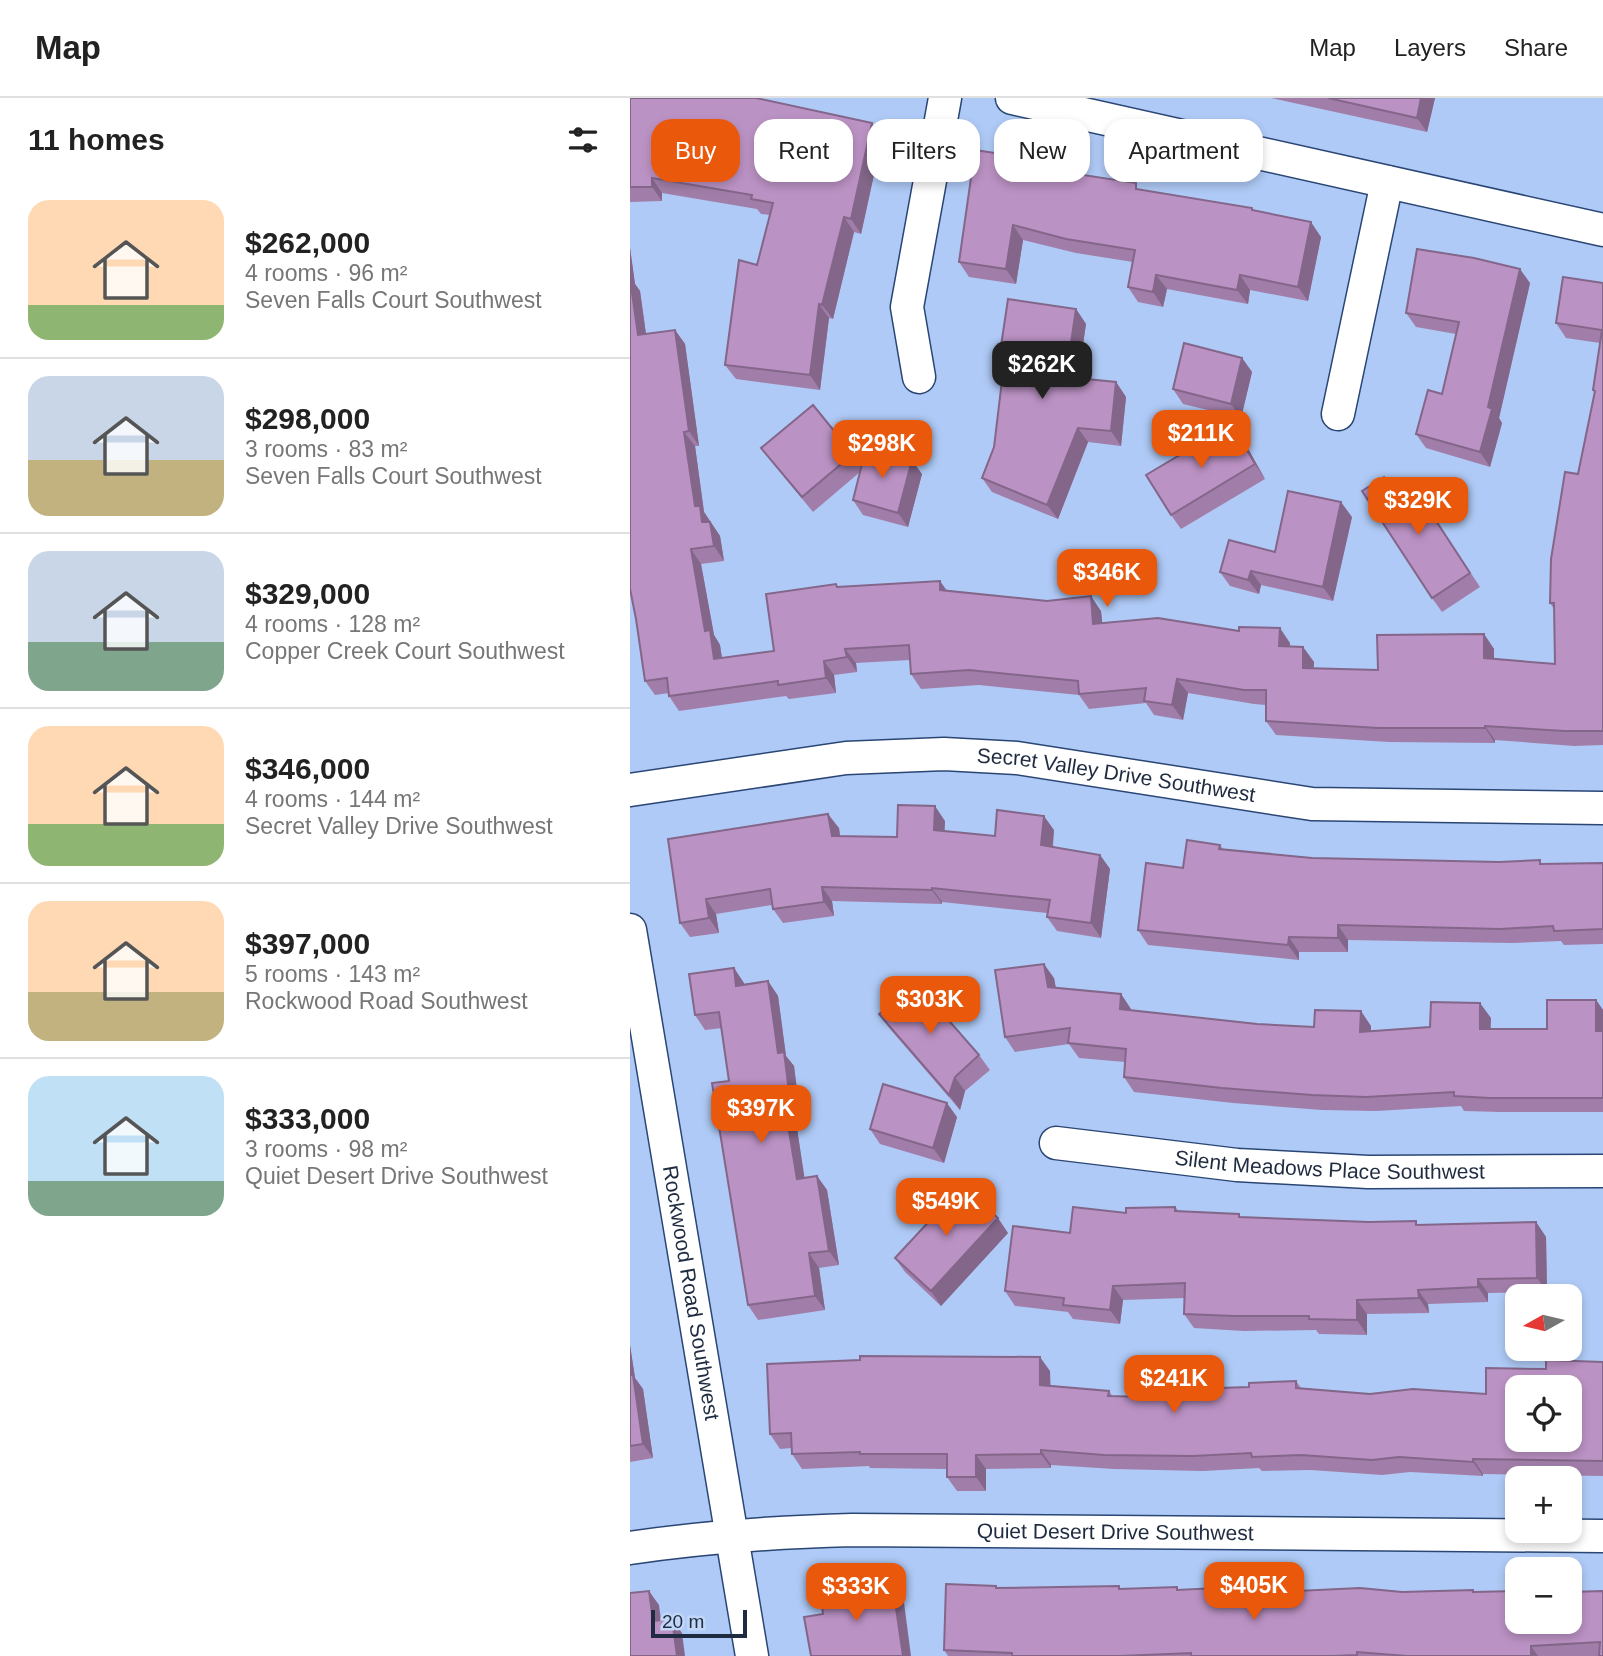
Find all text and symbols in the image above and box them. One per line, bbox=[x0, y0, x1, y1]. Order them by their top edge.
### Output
text: Map bbox=[35, 29, 101, 66]
text: Map bbox=[1309, 34, 1356, 61]
text: Layers bbox=[1394, 34, 1466, 61]
text: Share bbox=[1504, 34, 1568, 61]
chip: Buy bbox=[651, 119, 740, 182]
chip: Rent bbox=[754, 119, 853, 182]
chip: Filters bbox=[867, 119, 980, 182]
chip: New bbox=[994, 119, 1090, 182]
chip: Apartment bbox=[1104, 119, 1263, 182]
icon: filters bbox=[564, 121, 602, 159]
text: 11 homes bbox=[28, 123, 165, 156]
text: $262,000 bbox=[245, 226, 370, 259]
icon: home bbox=[84, 228, 168, 312]
text: 4 rooms · 96 m² bbox=[245, 260, 407, 286]
text: Seven Falls Court Southwest bbox=[245, 287, 542, 313]
pin: $262K bbox=[993, 342, 1091, 401]
text: $262K bbox=[1008, 351, 1076, 377]
text: $298,000 bbox=[245, 402, 370, 435]
icon: home bbox=[84, 404, 168, 488]
pin: $211K bbox=[1152, 410, 1250, 470]
pin: $298K bbox=[833, 420, 931, 480]
text: $211K bbox=[1168, 420, 1234, 446]
text: $298K bbox=[848, 430, 916, 456]
text: 3 rooms · 83 m² bbox=[245, 436, 407, 462]
text: Seven Falls Court Southwest bbox=[245, 463, 542, 489]
pin: $329K bbox=[1369, 478, 1467, 537]
text: $329K bbox=[1384, 487, 1452, 513]
pin: $346K bbox=[1058, 550, 1156, 609]
text: $346K bbox=[1073, 559, 1141, 585]
text: $329,000 bbox=[245, 577, 370, 610]
icon: home bbox=[84, 579, 168, 663]
text: 4 rooms · 128 m² bbox=[245, 611, 420, 637]
text: Copper Creek Court Southwest bbox=[245, 638, 565, 664]
street label: Secret Valley Drive Southwest bbox=[976, 744, 1257, 806]
text: $346,000 bbox=[245, 752, 370, 785]
icon: home bbox=[84, 754, 168, 838]
text: 4 rooms · 144 m² bbox=[245, 786, 420, 812]
text: Secret Valley Drive Southwest bbox=[245, 813, 553, 839]
text: $397,000 bbox=[245, 927, 370, 960]
icon: home bbox=[84, 929, 168, 1013]
text: 5 rooms · 143 m² bbox=[245, 961, 420, 987]
pin: $303K bbox=[881, 976, 979, 1036]
text: $303K bbox=[896, 986, 964, 1012]
text: Rockwood Road Southwest bbox=[245, 988, 528, 1014]
pin: $397K bbox=[712, 1086, 810, 1145]
text: $397K bbox=[727, 1095, 795, 1121]
text: $333,000 bbox=[245, 1102, 370, 1135]
icon: home bbox=[84, 1104, 168, 1188]
text: 3 rooms · 98 m² bbox=[245, 1136, 407, 1162]
street label: Silent Meadows Place Southwest bbox=[1173, 1146, 1485, 1183]
text: Quiet Desert Drive Southwest bbox=[245, 1163, 548, 1189]
street label: Rockwood Road Southwest bbox=[659, 1164, 724, 1422]
pin: $549K bbox=[897, 1178, 995, 1238]
text: $549K bbox=[912, 1188, 980, 1214]
north arrow bbox=[1505, 1284, 1582, 1362]
map controls bbox=[1505, 1284, 1582, 1634]
pin: $241K bbox=[1125, 1356, 1223, 1415]
text: $241K bbox=[1140, 1365, 1208, 1391]
button: locate bbox=[1505, 1375, 1582, 1452]
button: + bbox=[1505, 1466, 1582, 1543]
street label: Quiet Desert Drive Southwest bbox=[977, 1519, 1254, 1544]
button: − bbox=[1505, 1557, 1582, 1634]
pin: $405K bbox=[1205, 1562, 1303, 1622]
pin: $333K bbox=[807, 1564, 905, 1623]
text: $405K bbox=[1220, 1572, 1288, 1598]
text: $333K bbox=[822, 1573, 890, 1599]
scale bar bbox=[651, 1607, 747, 1639]
text: 20 m bbox=[662, 1611, 704, 1632]

